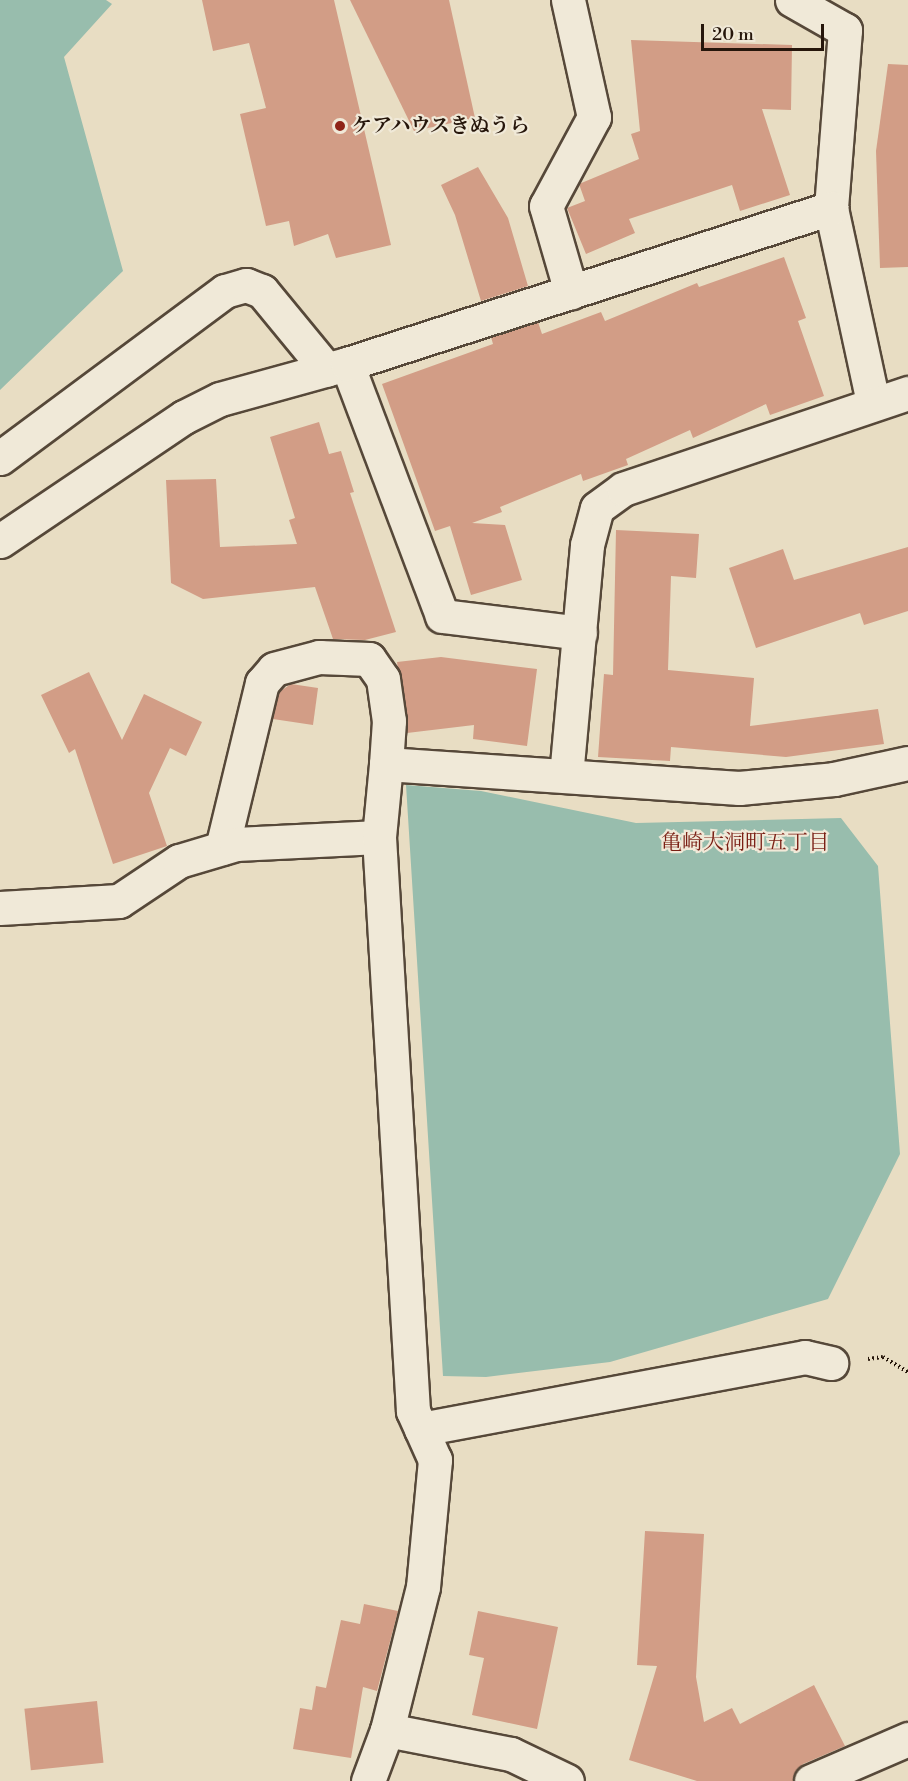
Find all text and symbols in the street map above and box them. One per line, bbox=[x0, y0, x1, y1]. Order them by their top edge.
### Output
scale bar bbox=[704, 12, 827, 50]
text: 20 m bbox=[712, 23, 754, 46]
place label: ケアハウスきぬうら bbox=[352, 114, 532, 138]
marker: ケアハウスきぬうら bbox=[333, 119, 347, 133]
district label: 亀崎大洞町五丁目 bbox=[661, 830, 829, 856]

